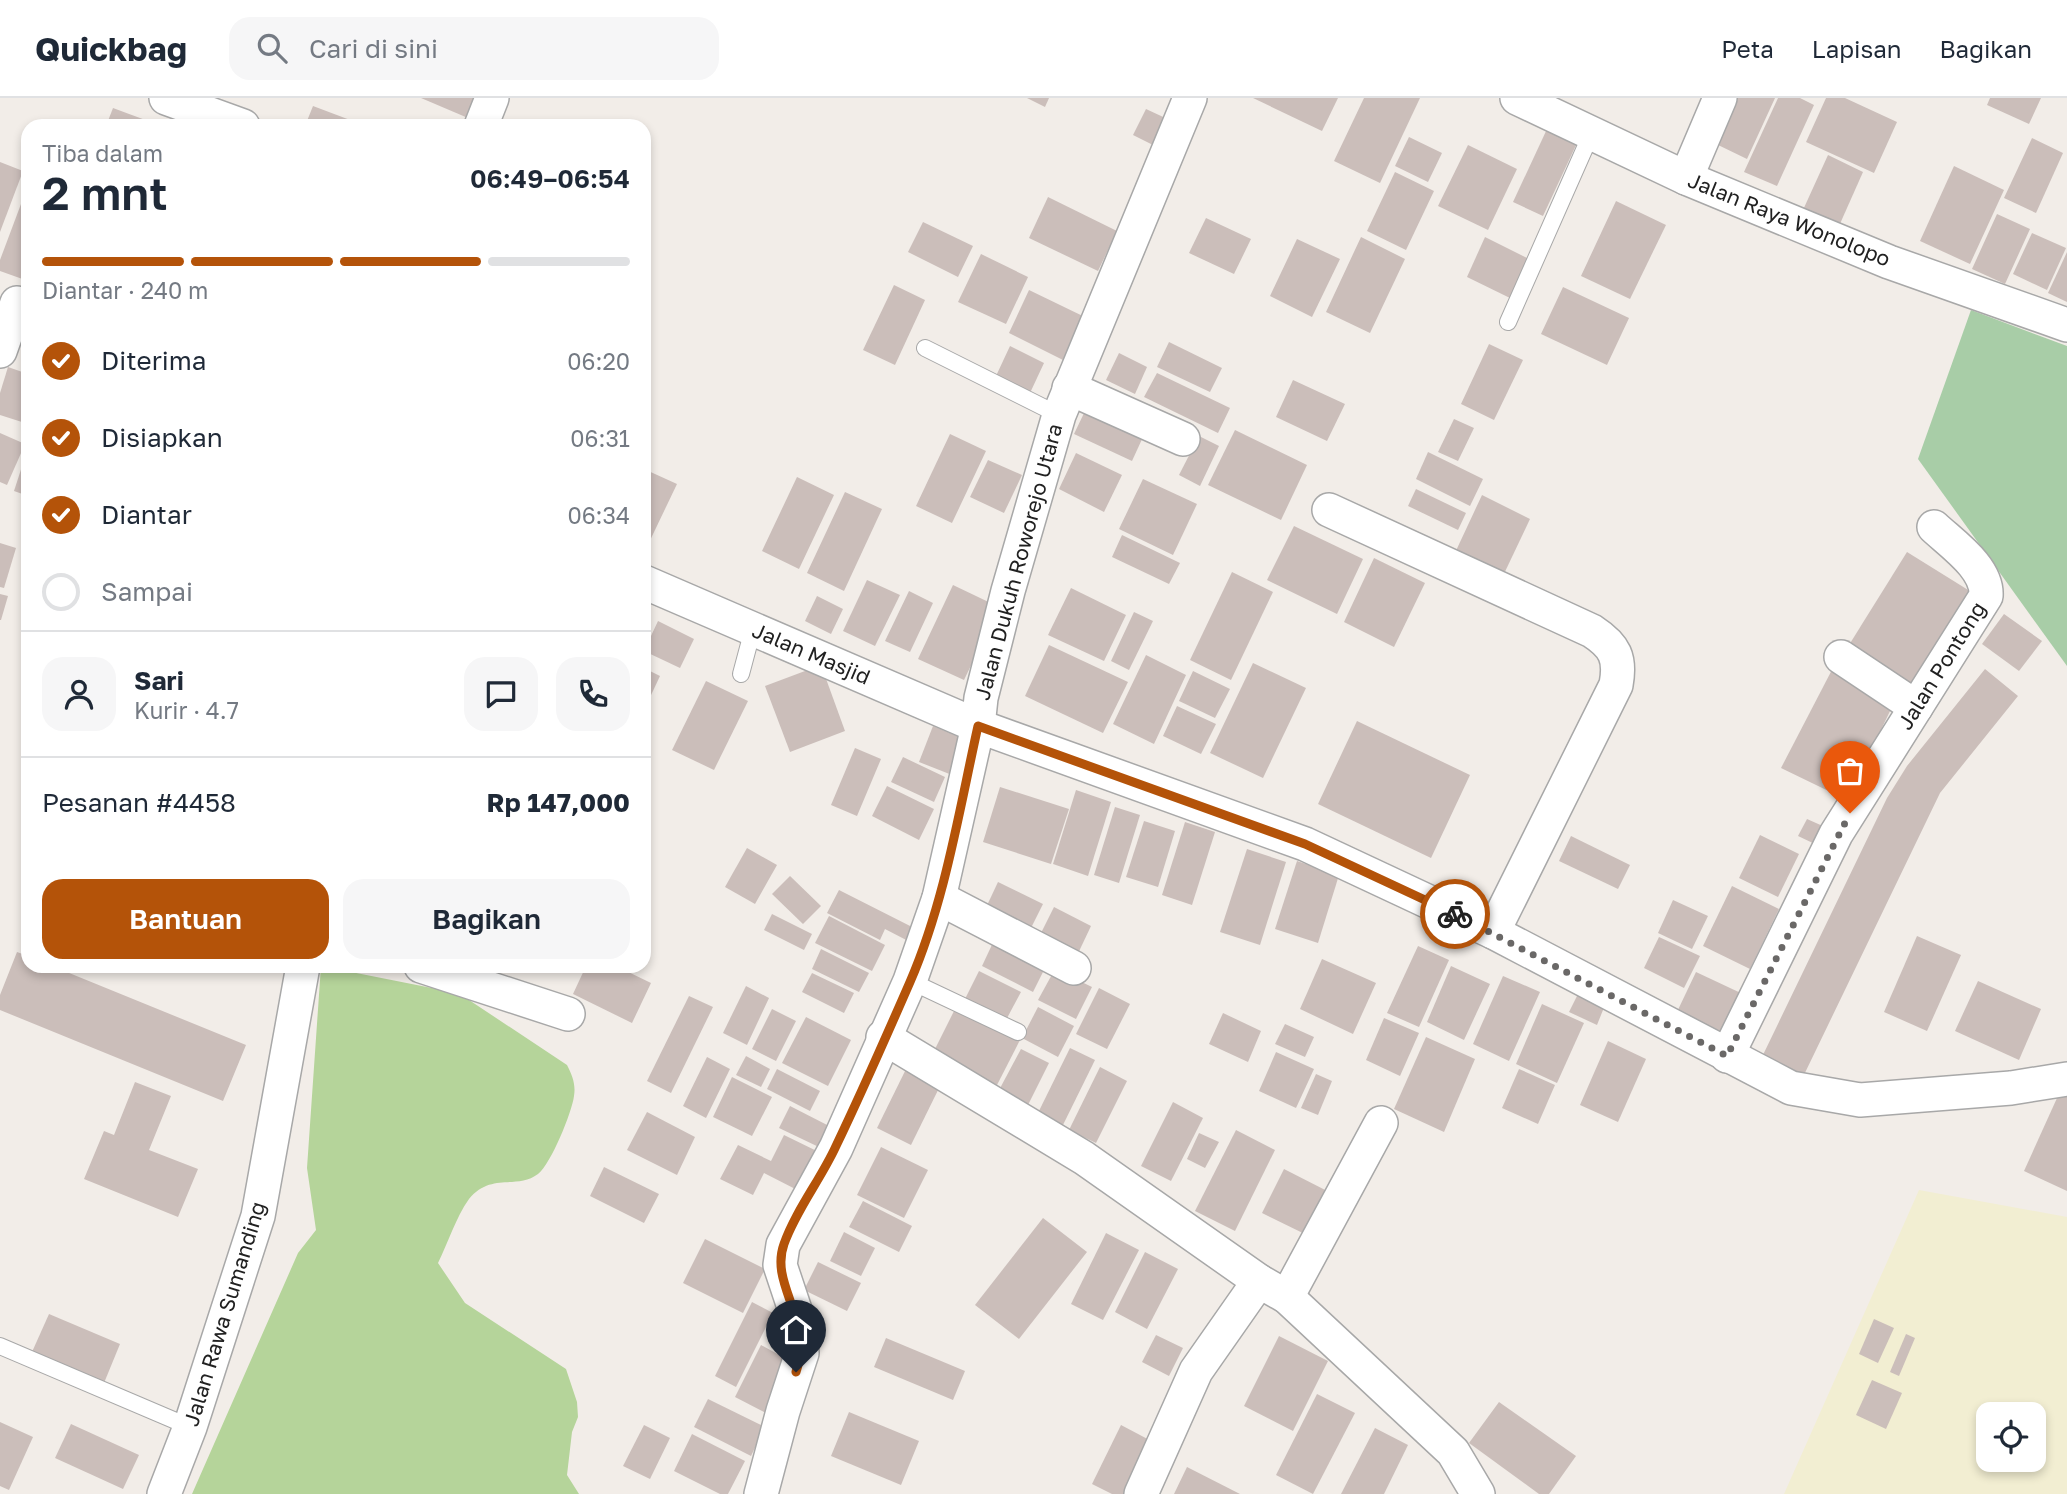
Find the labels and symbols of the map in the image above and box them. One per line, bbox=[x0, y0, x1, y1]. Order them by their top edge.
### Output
street label: Jalan Raya Wonolopo bbox=[1684, 167, 1894, 272]
street label: Jalan Dukuh Roworejo Utara bbox=[969, 421, 1068, 703]
street label: Jalan Pontong bbox=[1891, 597, 1991, 734]
street label: Jalan Masjid bbox=[749, 617, 874, 690]
pin bbox=[1820, 741, 1880, 813]
courier bbox=[1420, 879, 1490, 949]
street label: Jalan Rawa Sumanding bbox=[177, 1198, 271, 1429]
pin bbox=[766, 1300, 826, 1372]

